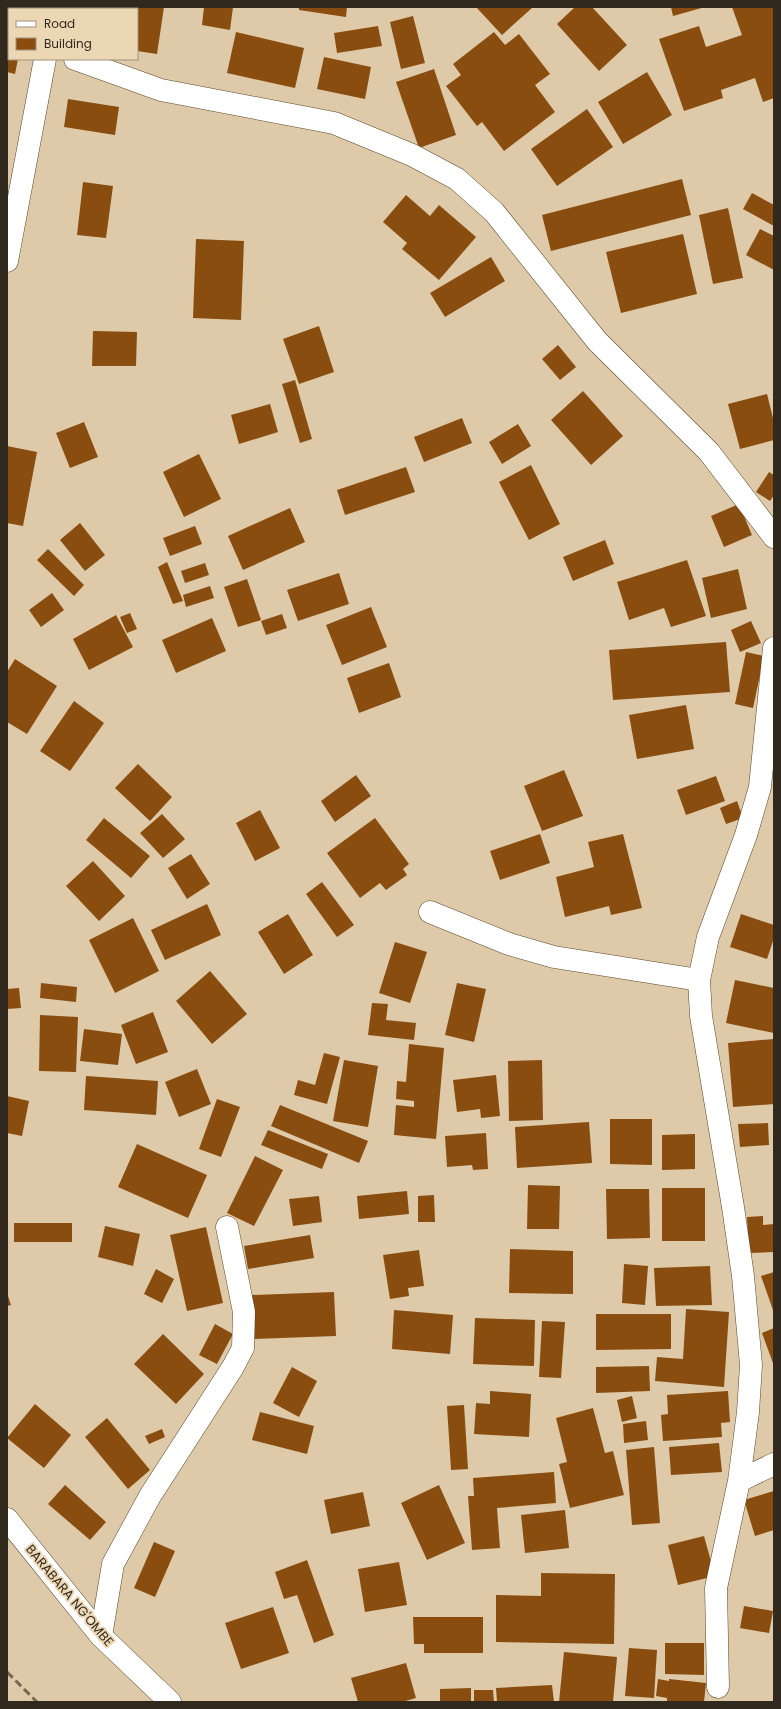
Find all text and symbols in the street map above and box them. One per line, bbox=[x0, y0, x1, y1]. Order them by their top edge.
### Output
legend bbox=[8, 8, 138, 60]
text: Road bbox=[44, 15, 75, 32]
text: Building bbox=[44, 35, 92, 52]
street label: BARABARA NG'OMBE bbox=[21, 1540, 118, 1650]

